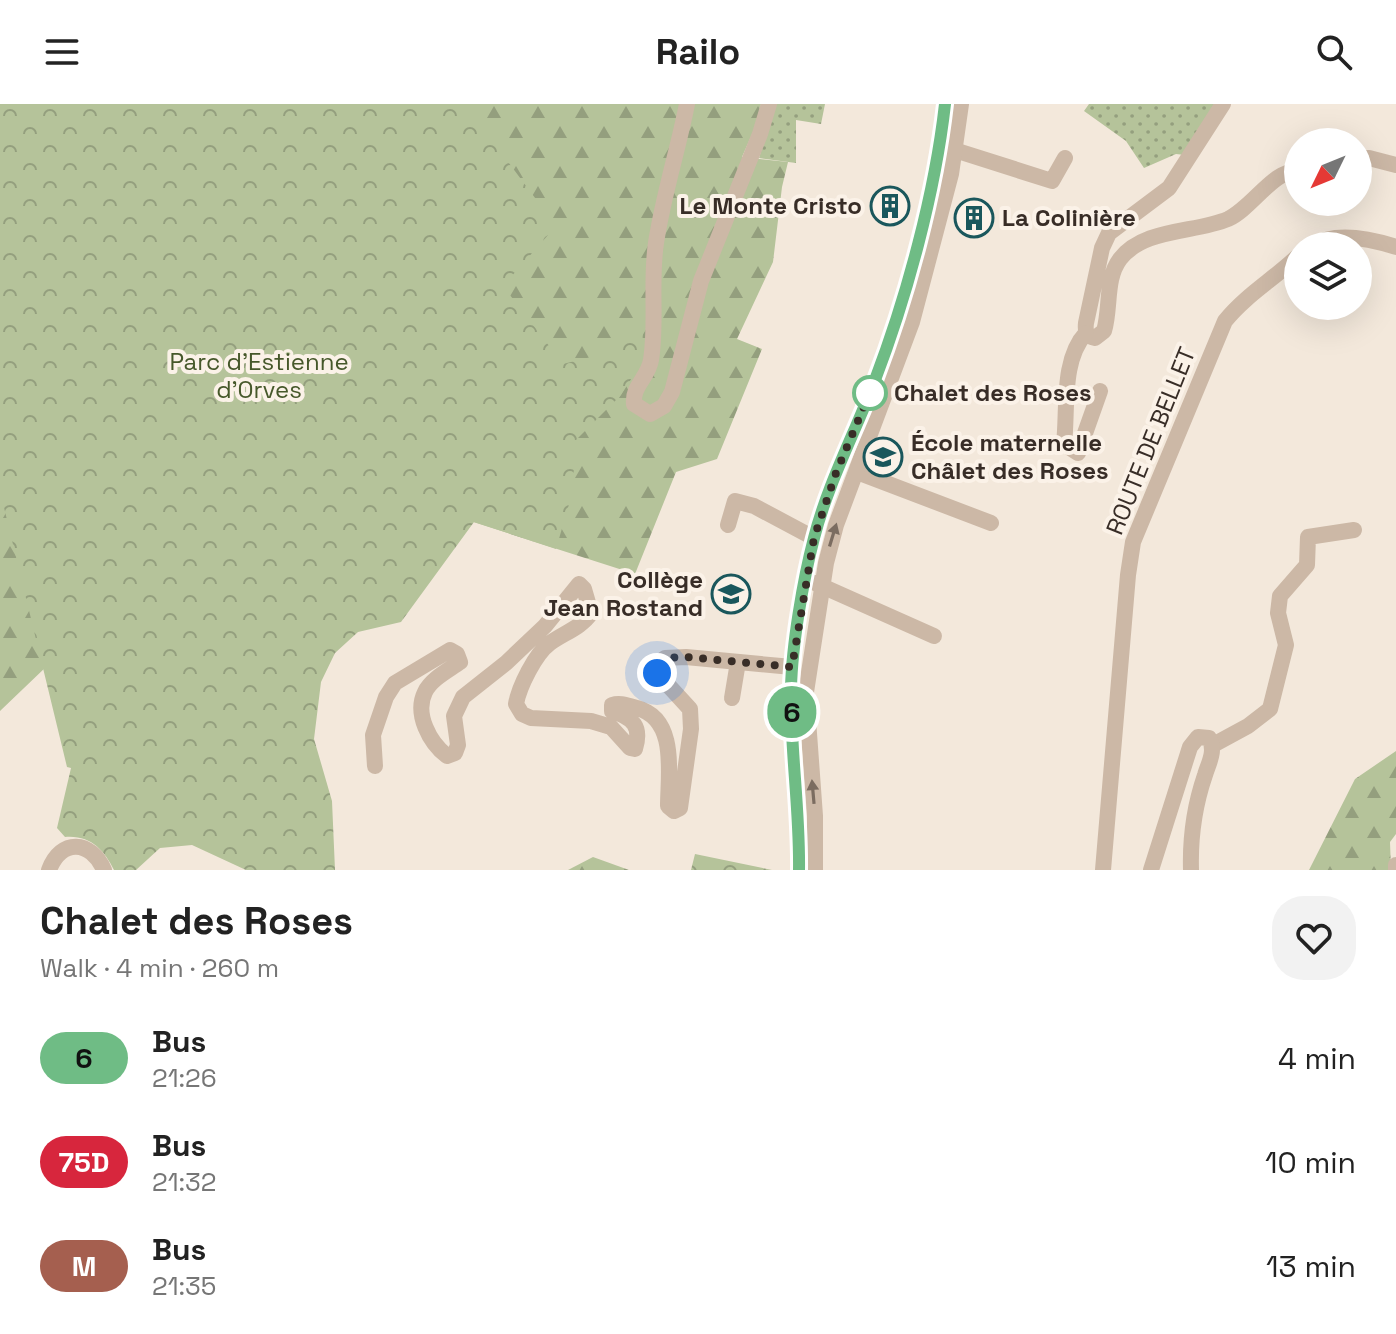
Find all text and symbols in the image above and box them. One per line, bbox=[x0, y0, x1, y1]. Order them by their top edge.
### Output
text: Railo bbox=[656, 29, 740, 75]
icon: menu bbox=[40, 30, 84, 74]
icon: search bbox=[1312, 30, 1356, 74]
north arrow bbox=[1284, 128, 1372, 216]
map controls bbox=[1284, 128, 1372, 320]
building icon: Le Monte Cristo bbox=[869, 185, 911, 227]
place label: Le Monte Cristo bbox=[679, 190, 862, 221]
building icon: La Colinière bbox=[953, 197, 995, 239]
place label: La Colinière bbox=[1002, 202, 1136, 233]
button: layers bbox=[1284, 232, 1372, 320]
street label: ROUTE DE BELLET bbox=[1099, 342, 1202, 539]
park label: Parc d'Estienne d'Orves bbox=[169, 346, 349, 405]
marker: Chalet des Roses bbox=[853, 376, 887, 410]
place label: Chalet des Roses bbox=[894, 377, 1092, 408]
place label: École maternelle Châlet des Roses bbox=[911, 427, 1109, 486]
school or university icon: École maternelle Châlet des Roses bbox=[862, 436, 904, 478]
one-way arrow bbox=[828, 523, 840, 547]
place label: Collège Jean Rostand bbox=[544, 564, 703, 623]
school or university icon: Collège Jean Rostand bbox=[710, 573, 752, 615]
your location bbox=[637, 653, 677, 693]
line badge: 6 bbox=[766, 686, 818, 738]
text: 6 bbox=[783, 694, 801, 730]
one-way arrow bbox=[807, 779, 820, 804]
button: heart bbox=[1272, 896, 1356, 980]
text: Chalet des Roses bbox=[40, 897, 353, 945]
text: Walk · 4 min · 260 m bbox=[40, 951, 279, 985]
text: Bus bbox=[152, 1022, 206, 1061]
text: 4 min bbox=[1278, 1039, 1356, 1078]
text: 6 bbox=[75, 1040, 93, 1076]
text: 21:26 bbox=[152, 1061, 217, 1095]
text: Bus bbox=[152, 1126, 206, 1165]
text: 10 min bbox=[1265, 1143, 1356, 1182]
text: 75D bbox=[59, 1144, 109, 1180]
text: 21:32 bbox=[152, 1165, 217, 1199]
text: Bus bbox=[152, 1230, 206, 1269]
text: 13 min bbox=[1266, 1247, 1356, 1286]
text: M bbox=[72, 1248, 96, 1284]
text: 21:35 bbox=[152, 1269, 216, 1303]

